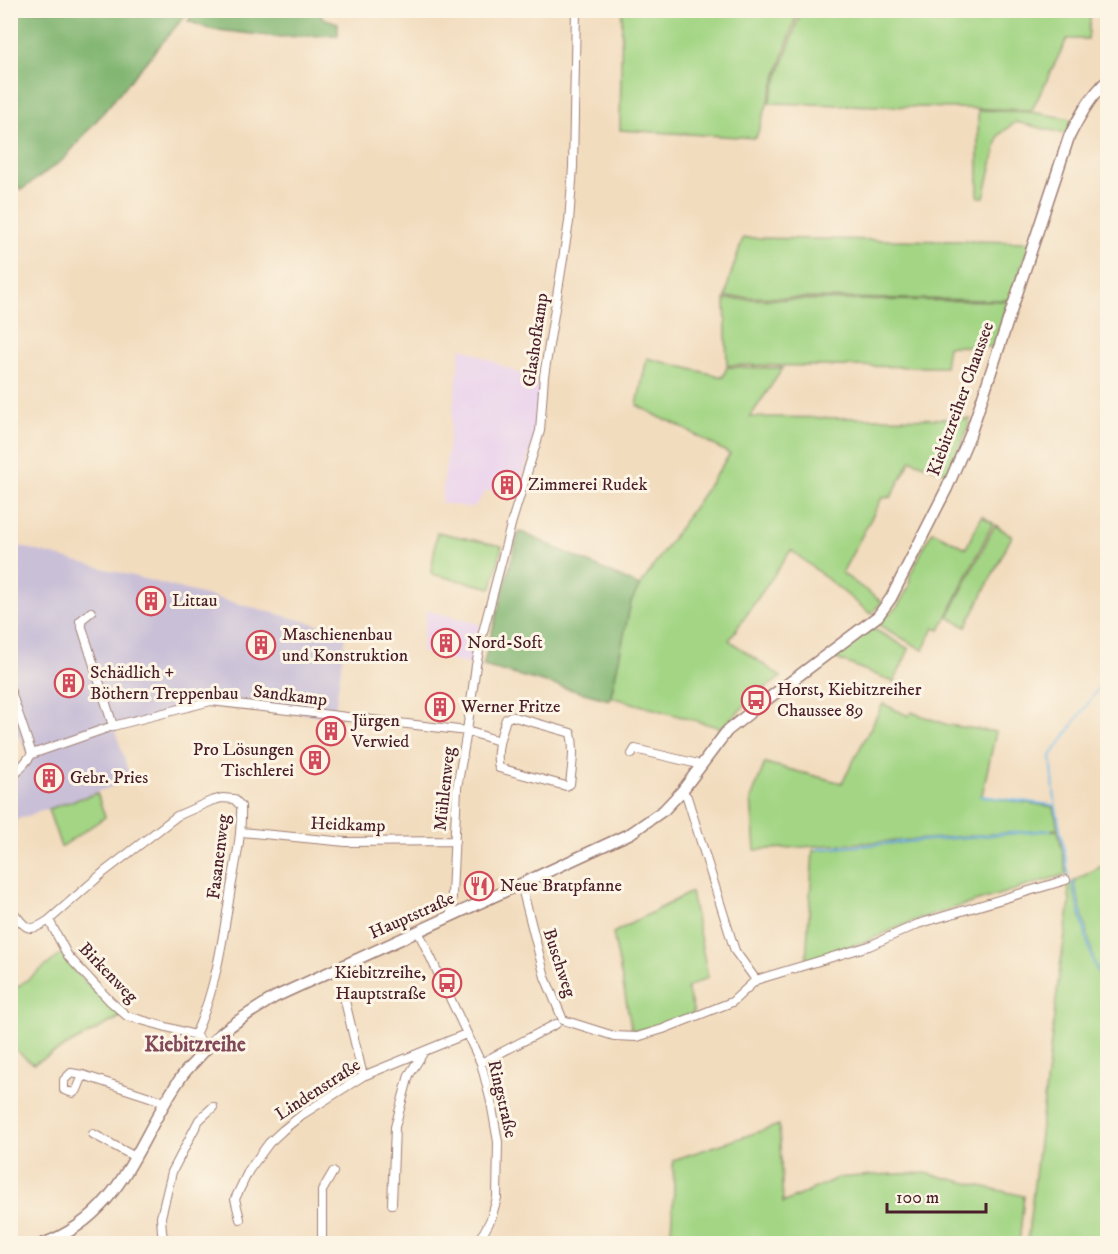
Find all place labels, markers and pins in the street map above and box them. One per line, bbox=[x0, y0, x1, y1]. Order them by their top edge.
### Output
building icon: Zimmerei Rudek bbox=[491, 469, 523, 501]
place label: Zimmerei Rudek bbox=[528, 474, 647, 496]
building icon: Littau bbox=[135, 585, 167, 617]
place label: Littau bbox=[172, 590, 218, 612]
place label: Maschienenbau und Konstruktion bbox=[282, 624, 409, 667]
building icon: Nord-Soft bbox=[430, 627, 462, 659]
building icon: Maschienenbau und Konstruktion bbox=[245, 629, 277, 661]
place label: Nord-Soft bbox=[467, 632, 543, 654]
place label: Schädlich + Böthern Treppenbau bbox=[90, 662, 239, 705]
building icon: Schädlich + Böthern Treppenbau bbox=[53, 667, 85, 699]
place label: Horst, Kiebitzreiher Chaussee 89 bbox=[777, 679, 922, 722]
bus stop icon: Horst, Kiebitzreiher Chaussee 89 bbox=[740, 684, 772, 716]
building icon: Werner Fritze bbox=[424, 691, 456, 723]
place label: Werner Fritze bbox=[460, 696, 561, 718]
place label: Jürgen Verwied bbox=[350, 710, 409, 753]
building icon: Jürgen Verwied bbox=[315, 715, 347, 747]
place label: Pro Lösungen Tischlerei bbox=[193, 739, 295, 782]
building icon: Pro Lösungen Tischlerei bbox=[299, 744, 331, 776]
building icon: Gebr. Pries bbox=[33, 762, 65, 794]
place label: Gebr. Pries bbox=[70, 767, 148, 789]
restaurant icon: Neue Bratpfanne bbox=[463, 870, 495, 902]
place label: Neue Bratpfanne bbox=[500, 875, 622, 897]
place label: Kiebitzreihe, Hauptstraße bbox=[334, 962, 426, 1005]
bus stop icon: Kiebitzreihe, Hauptstraße bbox=[431, 967, 463, 999]

